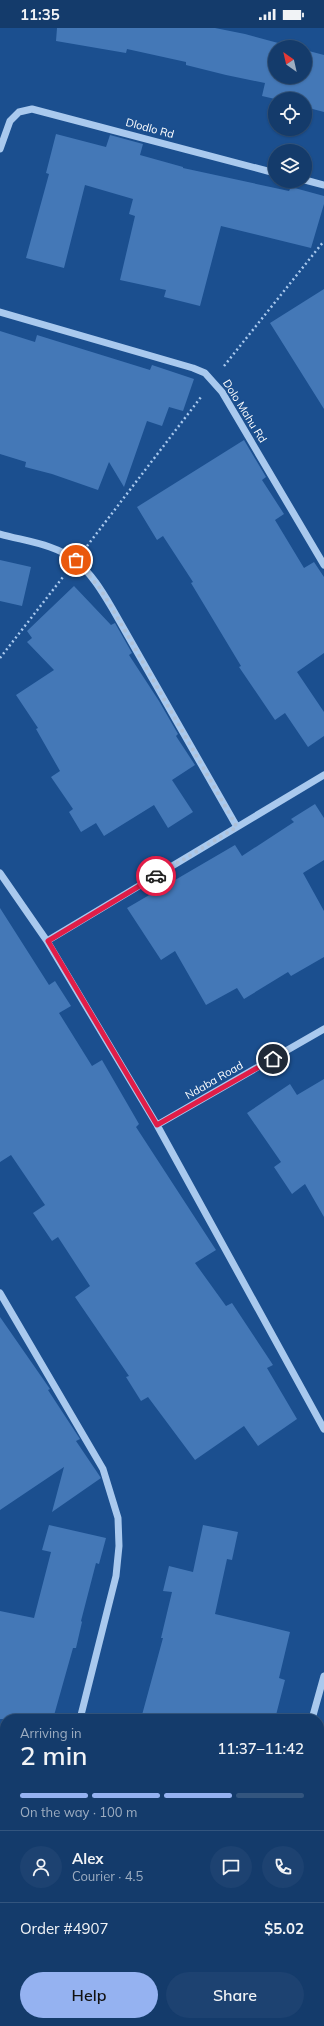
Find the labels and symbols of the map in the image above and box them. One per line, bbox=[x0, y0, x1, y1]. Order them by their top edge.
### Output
north arrow bbox=[268, 40, 312, 84]
street label: Dlodlo Rd bbox=[124, 115, 176, 141]
street label: Dolo Mahu Rd bbox=[220, 377, 270, 445]
pin bbox=[59, 543, 93, 577]
courier bbox=[136, 856, 176, 896]
pin bbox=[256, 1042, 290, 1076]
street label: Ndaba Road bbox=[183, 1058, 245, 1102]

